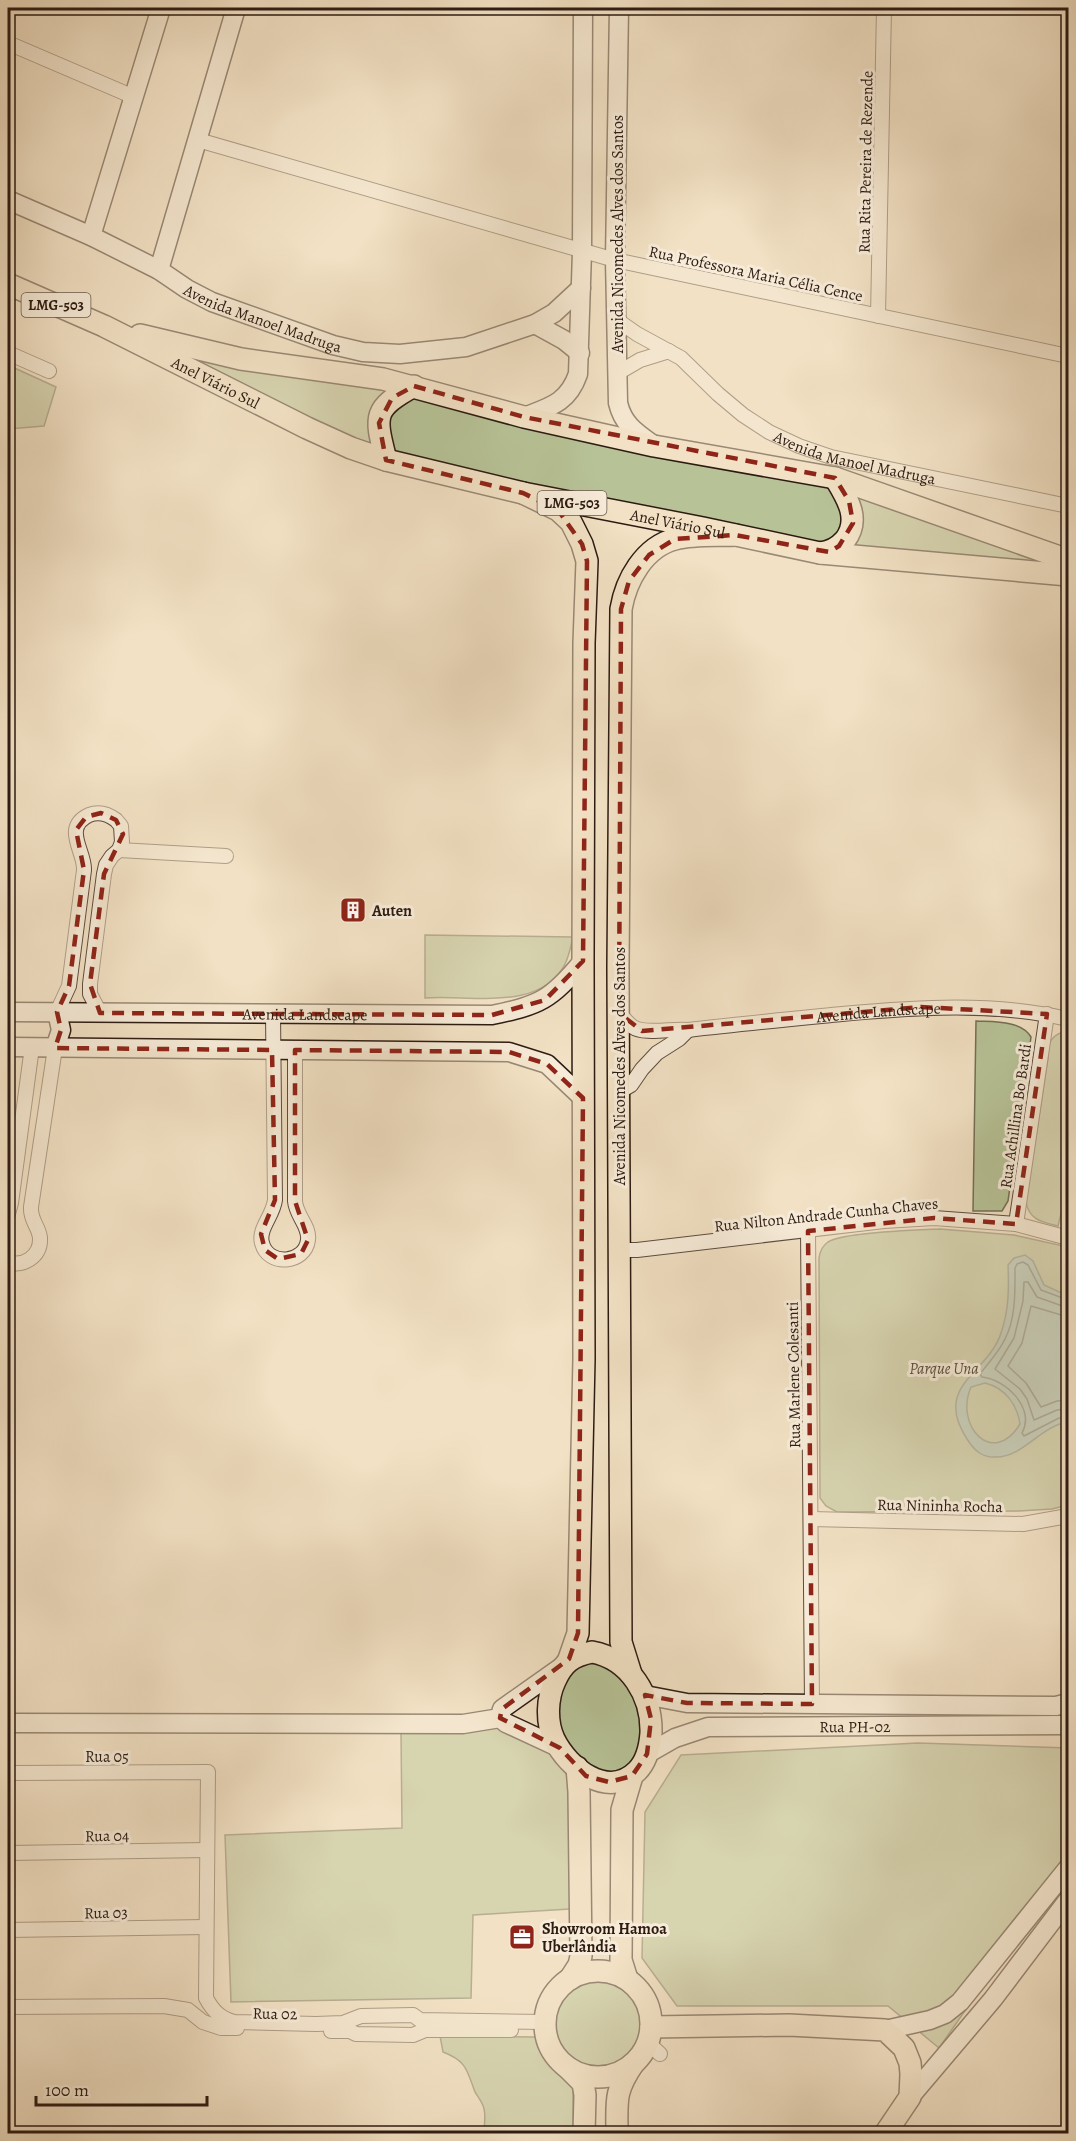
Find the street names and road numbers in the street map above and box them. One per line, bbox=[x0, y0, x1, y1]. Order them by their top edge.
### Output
street label: Rua Rita Pereira de Rezende bbox=[853, 71, 879, 253]
street label: Avenida Nicomedes Alves dos Santos bbox=[607, 115, 629, 354]
street label: Rua Professora Maria Célia Cence bbox=[647, 241, 865, 307]
street label: Avenida Manoel Madruga bbox=[179, 279, 344, 359]
road number: LMG-503 bbox=[22, 293, 90, 317]
street label: Anel Viário Sul bbox=[167, 351, 263, 415]
street label: Avenida Manoel Madruga bbox=[769, 425, 938, 490]
road number: LMG-503 bbox=[538, 491, 606, 515]
street label: Anel Viário Sul bbox=[627, 504, 727, 544]
street label: Avenida Nicomedes Alves dos Santos bbox=[609, 947, 631, 1186]
street label: Avenida Landscape bbox=[815, 998, 941, 1029]
street label: Avenida Landscape bbox=[242, 1003, 367, 1026]
street label: Rua Achillina Bo Bardi bbox=[995, 1042, 1037, 1190]
street label: Rua Nilton Andrade Cunha Chaves bbox=[713, 1192, 939, 1238]
street label: Rua Marlene Colesanti bbox=[782, 1301, 806, 1449]
street label: Rua Nininha Rocha bbox=[877, 1494, 1004, 1518]
street label: Rua PH-02 bbox=[819, 1716, 891, 1738]
street label: Rua 05 bbox=[85, 1746, 129, 1768]
street label: Rua 04 bbox=[85, 1825, 129, 1847]
street label: Rua 03 bbox=[84, 1902, 128, 1924]
street label: Rua 02 bbox=[252, 2003, 298, 2025]

